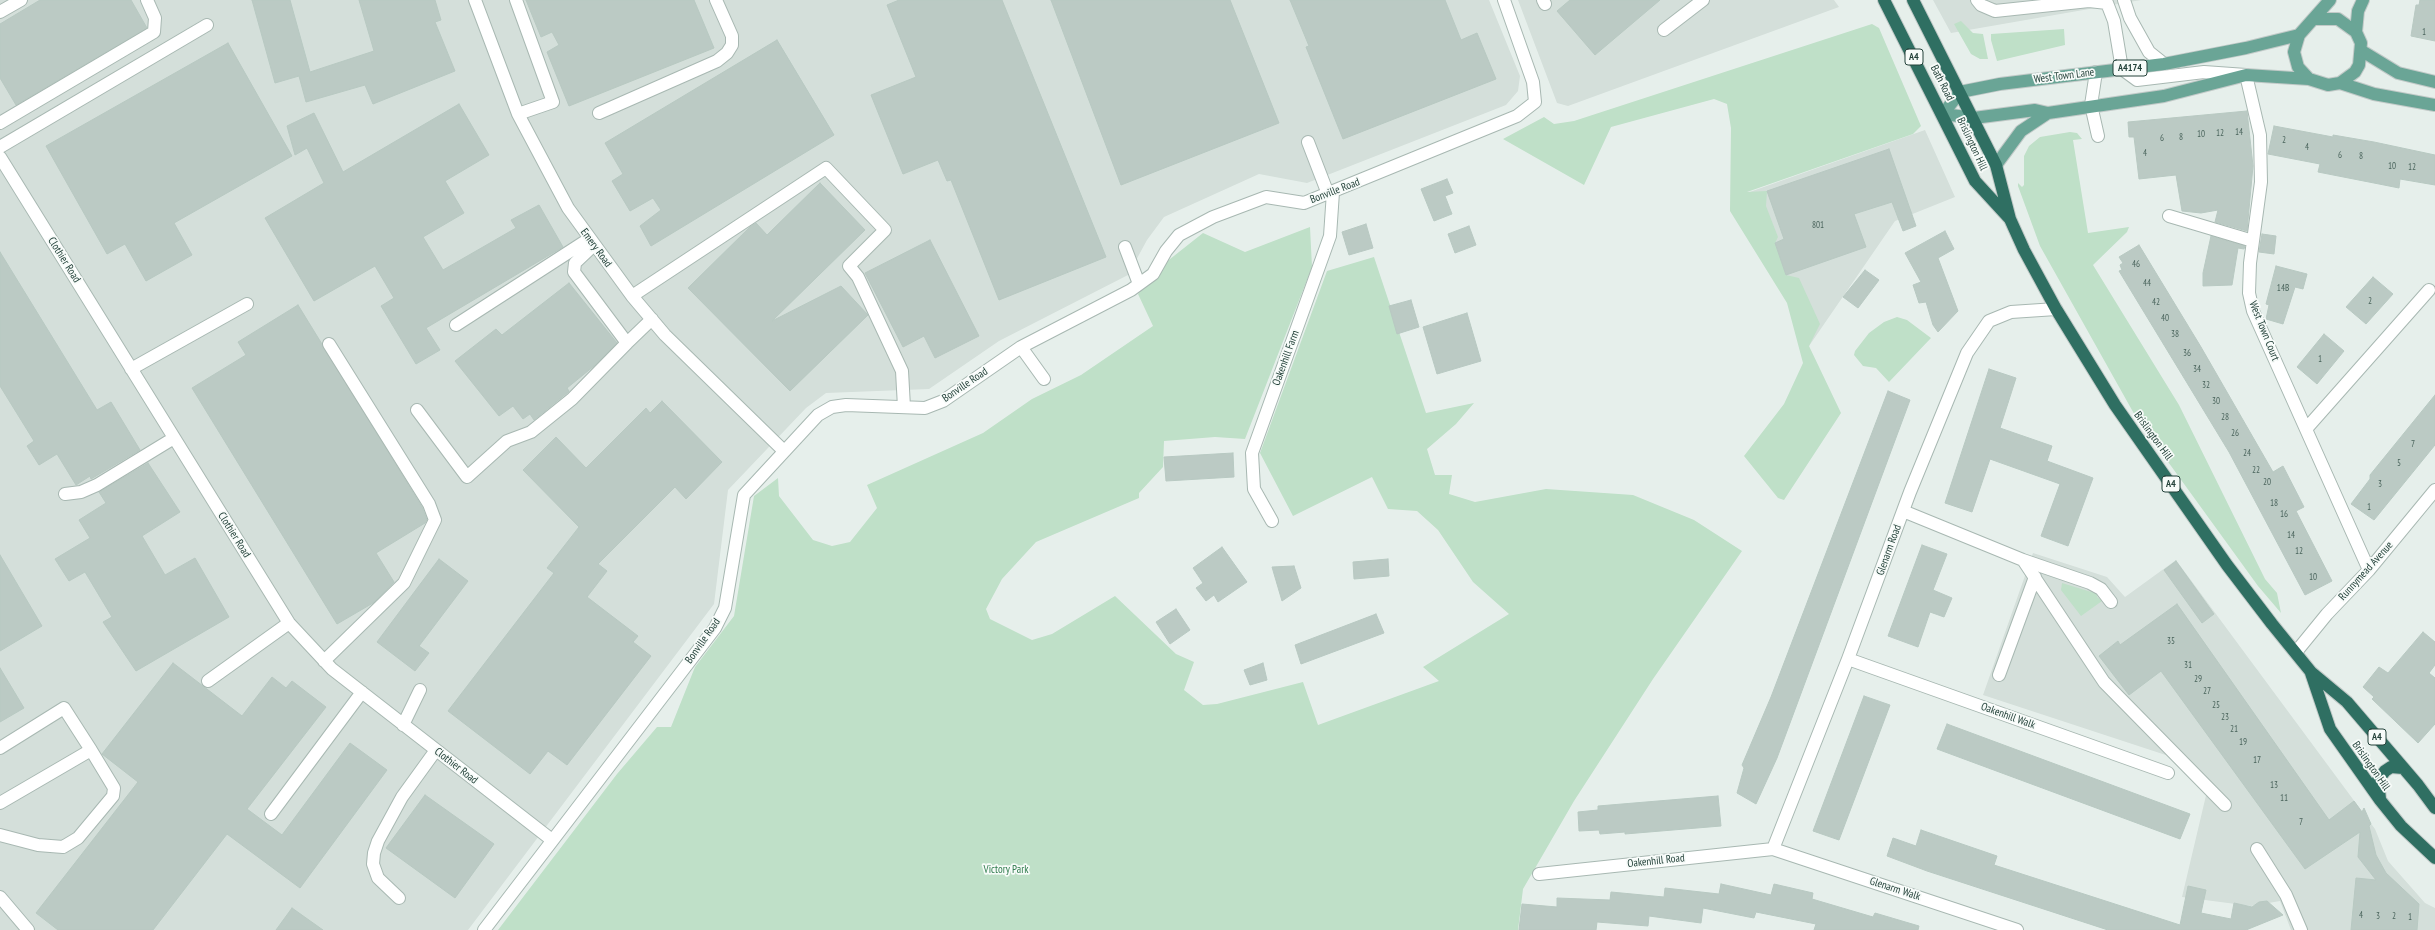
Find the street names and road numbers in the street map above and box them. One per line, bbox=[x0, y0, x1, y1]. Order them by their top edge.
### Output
road number: A4 bbox=[1905, 49, 1923, 65]
road number: A4174 bbox=[2113, 60, 2147, 76]
street label: Bath Road bbox=[1927, 63, 1957, 103]
street label: West Town Lane bbox=[2033, 66, 2095, 86]
street label: Brislington Hill bbox=[1954, 115, 1990, 173]
street label: Bonville Road bbox=[1308, 175, 1362, 207]
street label: Emery Road bbox=[578, 226, 614, 270]
street label: Clothier Road bbox=[45, 235, 83, 285]
street label: West Town Court bbox=[2246, 299, 2282, 363]
street label: Oakenhill Farm bbox=[1270, 329, 1302, 387]
street label: Bonville Road bbox=[940, 365, 990, 405]
street label: Brislington Hill bbox=[2131, 409, 2175, 463]
road number: A4 bbox=[2162, 476, 2180, 492]
street label: Clothier Road bbox=[215, 510, 253, 560]
street label: Glenarm Road bbox=[1874, 523, 1904, 577]
street label: Runnymead Avenue bbox=[2336, 539, 2396, 603]
street label: Bonville Road bbox=[683, 616, 723, 666]
street label: Oakenhill Walk bbox=[1979, 700, 2037, 732]
road number: A4 bbox=[2368, 729, 2386, 745]
street label: Brislington Hill bbox=[2349, 739, 2393, 793]
street label: Clothier Road bbox=[432, 745, 480, 787]
street label: Oakenhill Road bbox=[1627, 851, 1685, 871]
street label: Glenarm Walk bbox=[1868, 875, 1922, 903]

